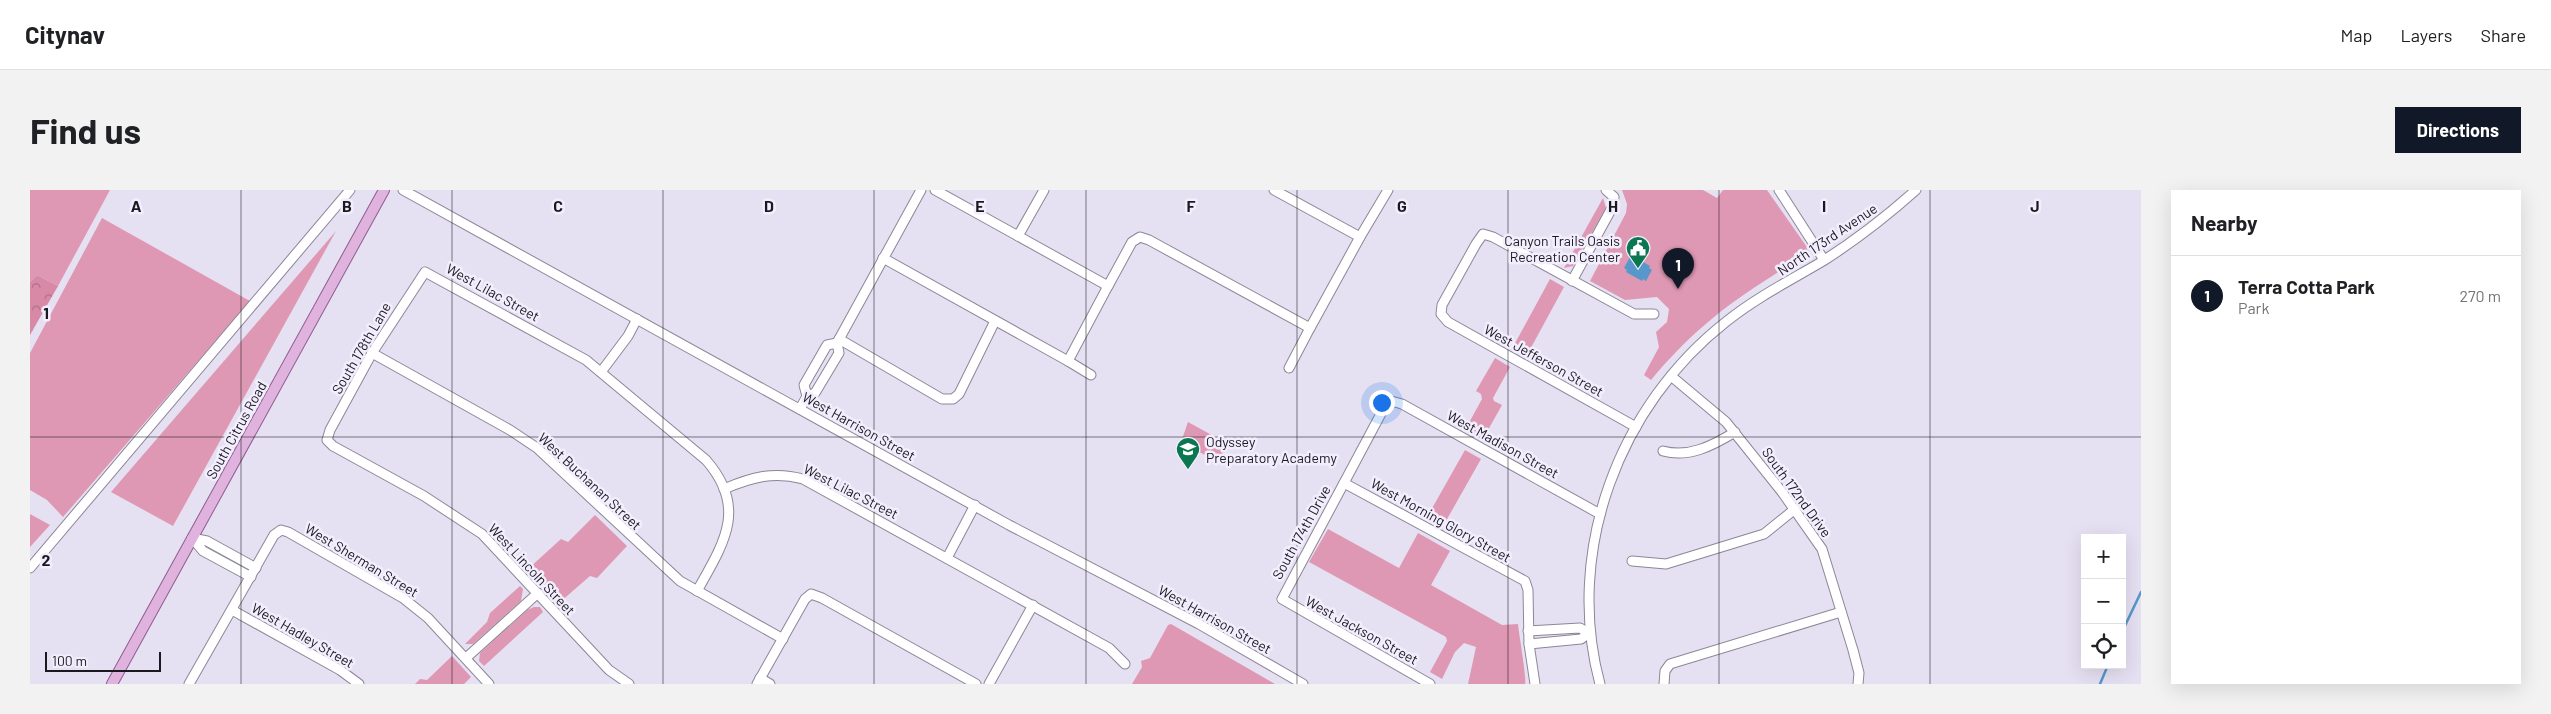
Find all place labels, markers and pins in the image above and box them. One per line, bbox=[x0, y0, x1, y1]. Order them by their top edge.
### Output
place label: Canyon Trails Oasis Recreation Center bbox=[1504, 232, 1620, 265]
public building icon: Canyon Trails Oasis Recreation Center bbox=[1625, 235, 1651, 269]
pin: 1 bbox=[1662, 248, 1694, 289]
place label: Odyssey Preparatory Academy bbox=[1206, 433, 1337, 466]
school or university icon: Odyssey Preparatory Academy bbox=[1175, 436, 1201, 470]

